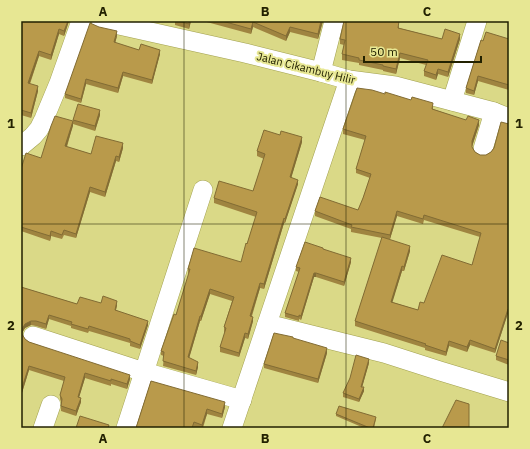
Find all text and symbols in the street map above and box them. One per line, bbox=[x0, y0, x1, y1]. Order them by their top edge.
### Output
text: A bbox=[99, 3, 108, 20]
text: B bbox=[261, 3, 270, 20]
text: C bbox=[423, 3, 432, 20]
scale bar bbox=[364, 38, 481, 64]
text: 50 m bbox=[370, 44, 398, 59]
street label: Jalan Cikambuy Hilir bbox=[255, 49, 357, 87]
text: 1 bbox=[7, 115, 15, 132]
text: 1 bbox=[515, 115, 523, 132]
text: 2 bbox=[7, 317, 15, 334]
text: 2 bbox=[515, 317, 523, 334]
text: A bbox=[99, 430, 108, 447]
text: B bbox=[261, 430, 270, 447]
text: C bbox=[423, 430, 432, 447]

